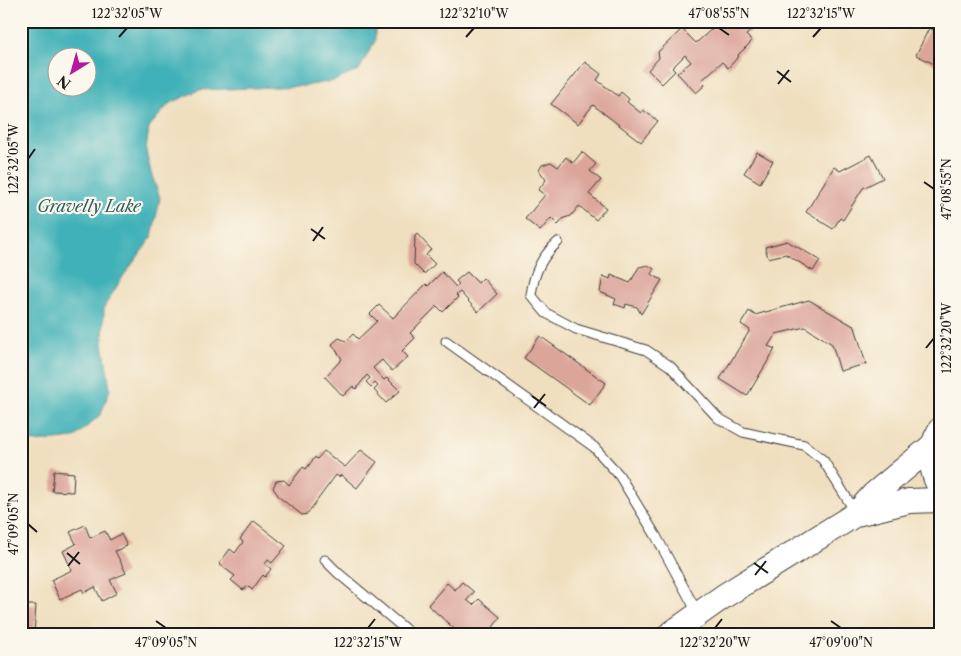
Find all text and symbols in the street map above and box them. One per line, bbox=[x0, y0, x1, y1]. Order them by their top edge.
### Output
text: 122°32'05"W bbox=[92, 6, 163, 21]
text: 122°32'10"W bbox=[439, 6, 509, 21]
text: 47°08'55"N bbox=[688, 6, 750, 21]
text: 122°32'15"W bbox=[787, 6, 856, 21]
north arrow bbox=[48, 48, 98, 98]
text: N bbox=[54, 72, 74, 93]
text: 122°32'05"W bbox=[6, 123, 21, 194]
text: 47°08'55"N bbox=[939, 158, 954, 220]
water label: Gravelly Lake bbox=[37, 196, 142, 216]
text: 122°32'20"W bbox=[939, 302, 954, 374]
text: 47°09'05"N bbox=[6, 493, 21, 555]
text: 47°09'05"N bbox=[135, 635, 197, 650]
text: 122°32'15"W bbox=[334, 635, 403, 650]
text: 122°32'20"W bbox=[680, 635, 751, 650]
text: 47°09'00"N bbox=[809, 635, 873, 650]

